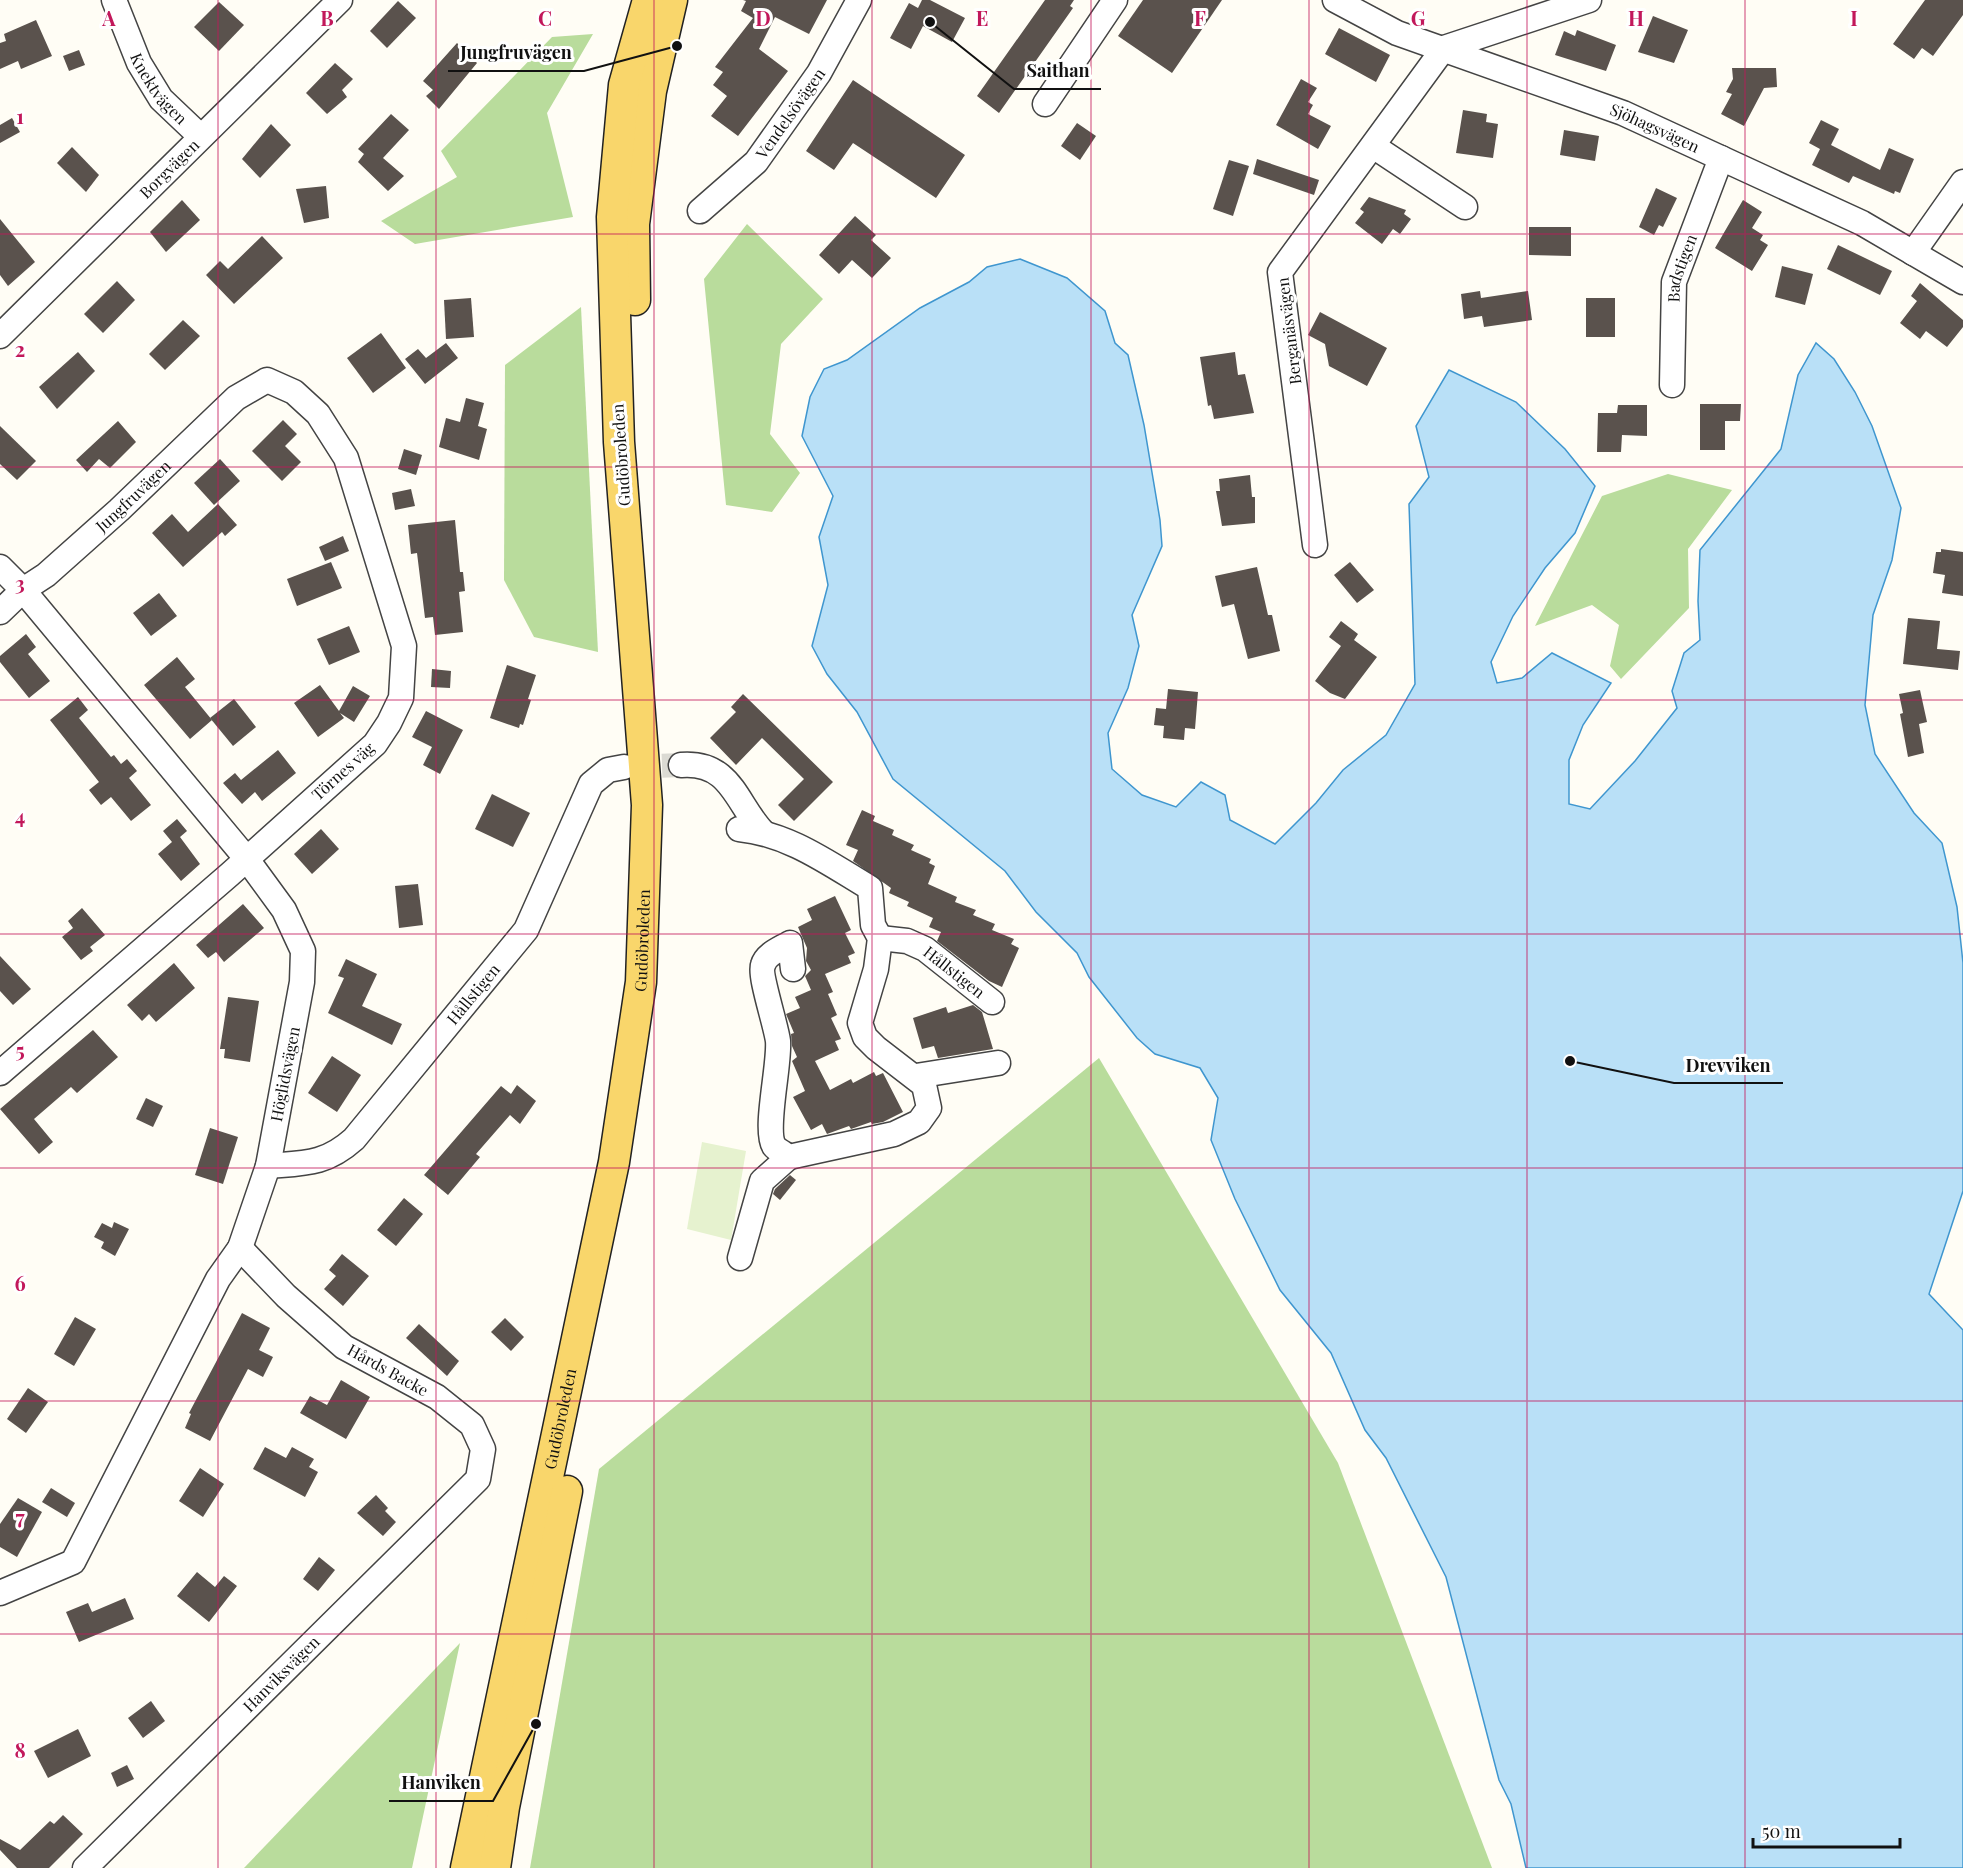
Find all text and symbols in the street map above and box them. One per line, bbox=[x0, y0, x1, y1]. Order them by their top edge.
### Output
text: A bbox=[101, 4, 116, 31]
text: B bbox=[320, 4, 334, 31]
text: C bbox=[538, 4, 552, 31]
text: D bbox=[755, 4, 771, 31]
text: E bbox=[976, 4, 988, 31]
text: F bbox=[1194, 4, 1206, 31]
text: G bbox=[1411, 4, 1426, 31]
text: H bbox=[1628, 4, 1644, 31]
text: I bbox=[1850, 4, 1858, 31]
callout: Jungfruvägen bbox=[448, 35, 584, 71]
text: Jungfruvägen bbox=[459, 40, 572, 64]
street label: Knektvägen bbox=[126, 50, 192, 129]
callout: Saithan bbox=[1014, 53, 1101, 89]
text: Saithan bbox=[1026, 58, 1090, 82]
street label: Vendelsövägen bbox=[750, 63, 830, 163]
street label: Sjöhagsvägen bbox=[1607, 98, 1703, 157]
text: 1 bbox=[16, 102, 24, 129]
street label: Borgvägen bbox=[135, 134, 204, 202]
street label: Badstigen bbox=[1663, 231, 1701, 303]
street label: Berganäsvägen bbox=[1271, 276, 1305, 386]
text: 2 bbox=[15, 335, 25, 362]
street label: Gudöbroleden bbox=[606, 403, 635, 507]
street label: Jungfruvägen bbox=[90, 455, 175, 537]
text: 3 bbox=[15, 569, 25, 596]
street label: Törnes väg bbox=[307, 736, 379, 804]
text: 4 bbox=[15, 802, 25, 829]
street label: Gudöbroleden bbox=[629, 888, 654, 993]
street label: Hållstigen bbox=[919, 941, 990, 1003]
street label: Hållstigen bbox=[442, 959, 504, 1029]
street label: Höglidsvägen bbox=[265, 1024, 304, 1123]
text: 5 bbox=[15, 1036, 25, 1063]
callout: Drevviken bbox=[1674, 1047, 1783, 1083]
text: Drevviken bbox=[1685, 1053, 1771, 1077]
text: 6 bbox=[14, 1269, 26, 1296]
street label: Hårds Backe bbox=[344, 1339, 432, 1400]
street label: Gudöbroleden bbox=[539, 1366, 581, 1471]
text: 7 bbox=[15, 1503, 25, 1530]
street label: Hanviksvägen bbox=[238, 1631, 324, 1716]
text: 8 bbox=[14, 1736, 26, 1763]
callout: Hanviken bbox=[389, 1765, 493, 1801]
text: Hanviken bbox=[401, 1770, 481, 1794]
scale bar bbox=[1753, 1811, 1900, 1849]
text: 50 m bbox=[1762, 1819, 1801, 1843]

